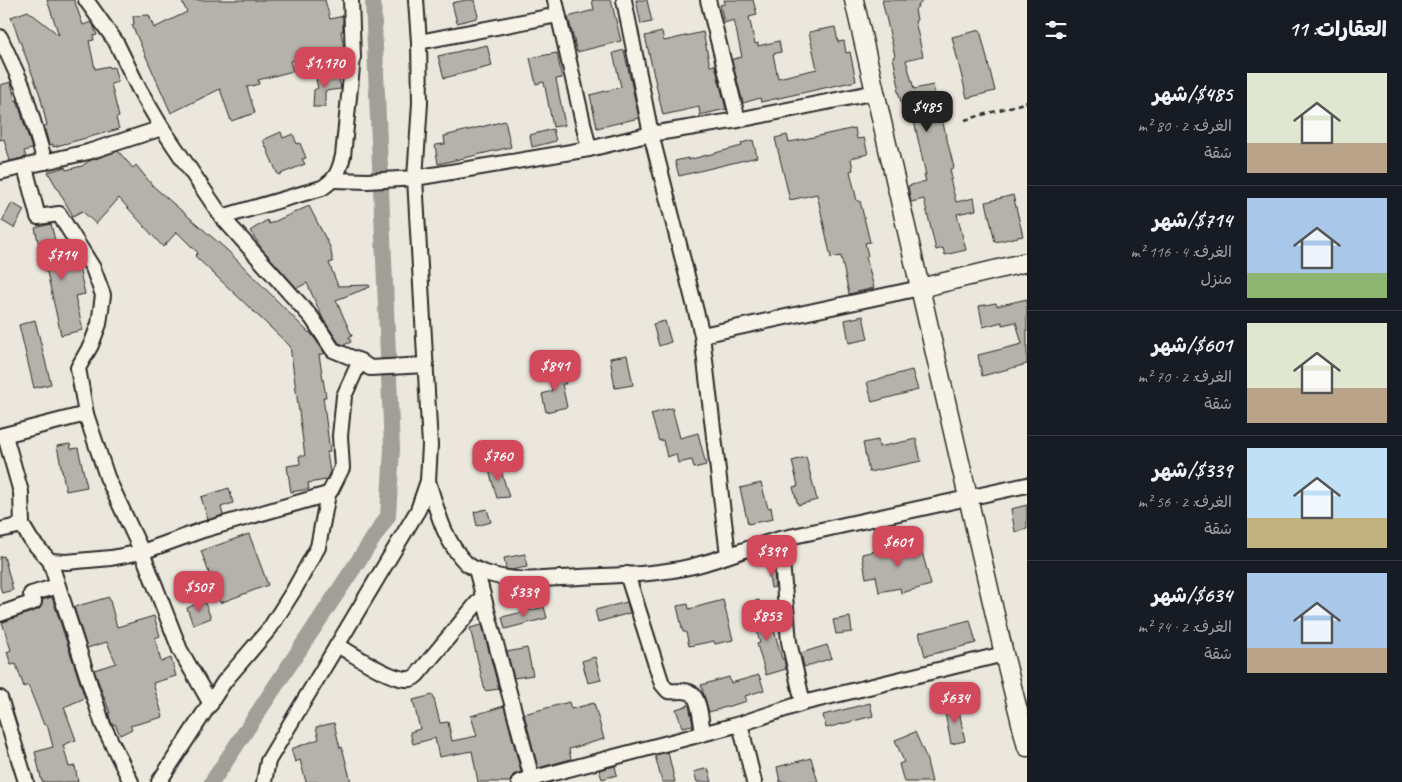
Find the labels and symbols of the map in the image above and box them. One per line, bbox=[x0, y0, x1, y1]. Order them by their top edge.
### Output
pin: $1,170 bbox=[284, 46, 366, 89]
pin: $485 bbox=[897, 90, 957, 133]
pin: $714 bbox=[32, 238, 92, 281]
pin: $841 bbox=[525, 350, 585, 392]
pin: $760 bbox=[468, 440, 528, 482]
pin: $601 bbox=[868, 526, 928, 568]
pin: $399 bbox=[742, 534, 802, 577]
pin: $507 bbox=[169, 570, 229, 613]
pin: $339 bbox=[494, 576, 554, 618]
pin: $853 bbox=[737, 600, 797, 642]
pin: $634 bbox=[925, 682, 985, 724]

